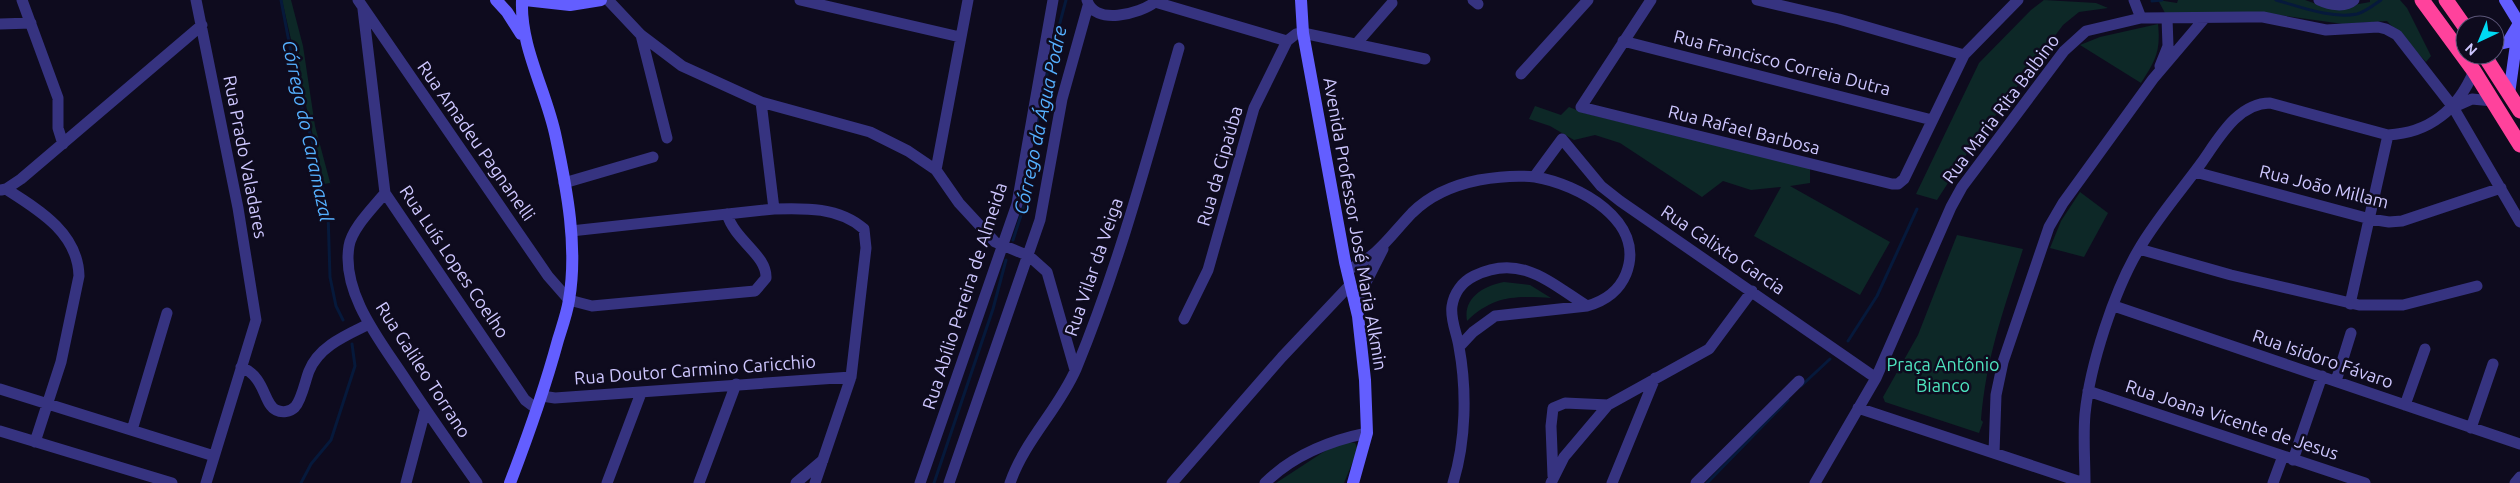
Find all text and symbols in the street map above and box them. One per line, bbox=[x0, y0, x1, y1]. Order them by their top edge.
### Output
north arrow bbox=[2455, 15, 2505, 65]
water label: Córrego da Água Podre bbox=[1009, 23, 1071, 216]
street label: Rua Francisco Correia Dutra bbox=[1672, 25, 1893, 99]
street label: Rua Maria Rita Balbino bbox=[1938, 30, 2063, 187]
water label: Córrego do Caramazal bbox=[278, 38, 338, 225]
text: N bbox=[2462, 40, 2480, 59]
street label: Rua Amadeu Pagnanelli bbox=[414, 57, 539, 224]
street label: Rua Prado Valadares bbox=[220, 74, 272, 240]
street label: Avenida Professor José Maria Alkmin bbox=[1320, 76, 1392, 372]
street label: Rua Rafael Barbosa bbox=[1666, 100, 1822, 158]
street label: Rua da Cipaúba bbox=[1192, 103, 1246, 228]
street label: Rua João Millam bbox=[2258, 160, 2391, 212]
street label: Rua Abílio Pereira de Almeida bbox=[918, 180, 1010, 412]
street label: Rua Luís Lopes Coelho bbox=[396, 181, 513, 342]
street label: Rua Vilar da Veiga bbox=[1060, 195, 1126, 338]
street label: Rua Calixto Garcia bbox=[1658, 200, 1789, 298]
street label: Rua Galileo Torrano bbox=[372, 298, 475, 441]
street label: Rua Isidoro Fávaro bbox=[2250, 325, 2396, 392]
street label: Rua Doutor Carmino Caricchio bbox=[573, 351, 816, 387]
park label: Praça Antônio Bianco bbox=[1886, 354, 2000, 395]
street label: Rua Joana Vicente de Jesus bbox=[2123, 375, 2341, 463]

